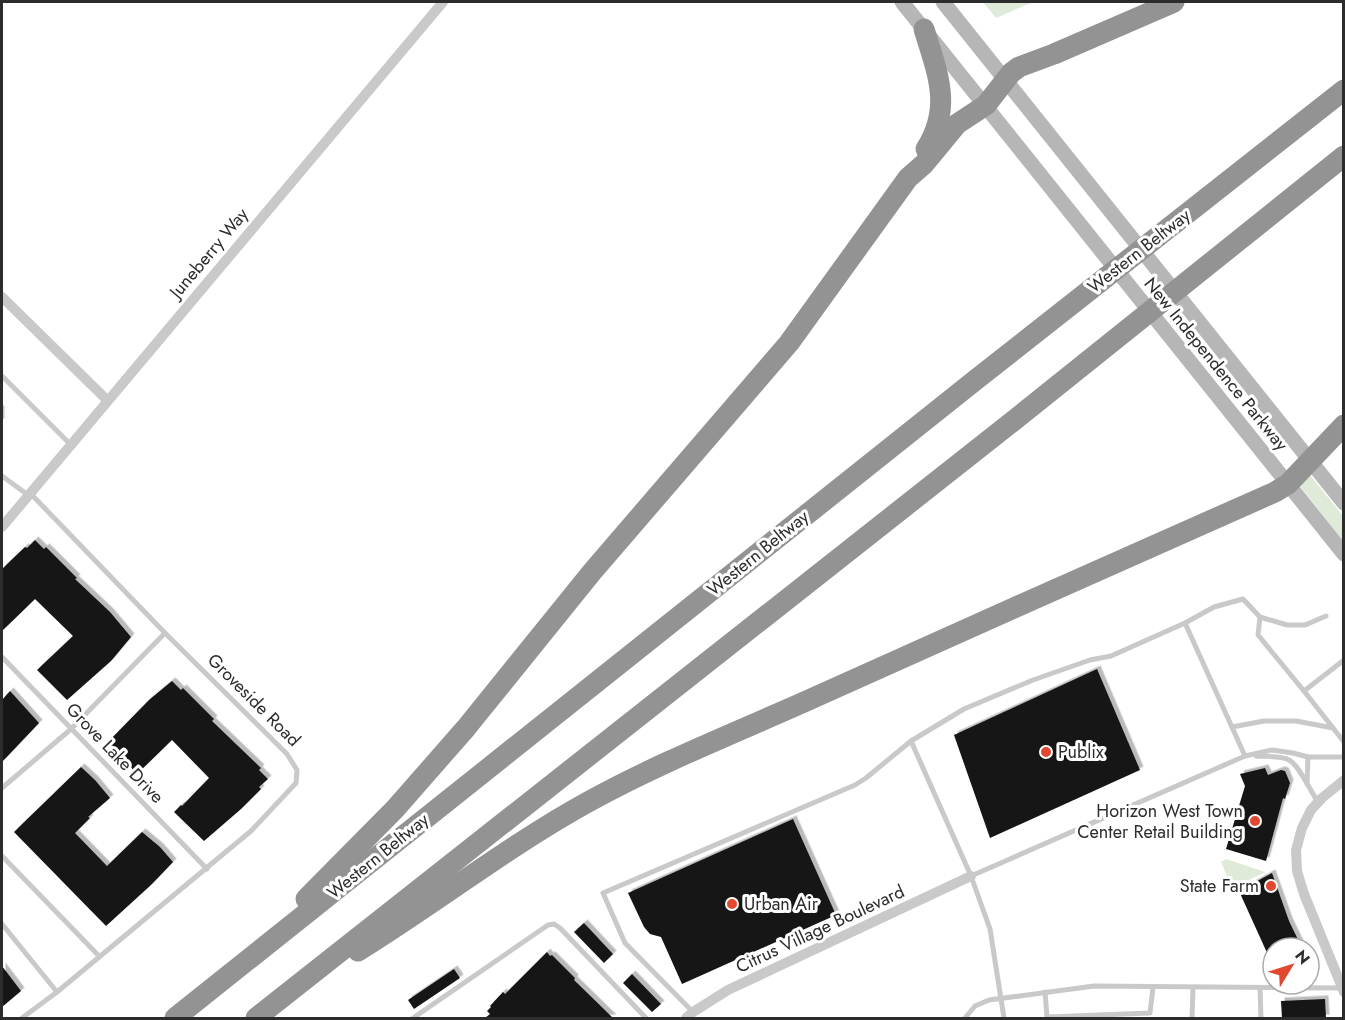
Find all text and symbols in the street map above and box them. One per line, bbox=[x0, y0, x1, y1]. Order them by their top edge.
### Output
street label: Juneberry Way bbox=[162, 202, 255, 305]
street label: Western Beltway bbox=[1082, 203, 1196, 299]
street label: New Independence Parkway bbox=[1138, 272, 1294, 456]
street label: Western Beltway bbox=[702, 504, 814, 602]
street label: Groveside Road bbox=[202, 648, 306, 752]
street label: Grove Lake Drive bbox=[60, 697, 170, 809]
place label: Publix bbox=[1058, 739, 1104, 765]
marker: Publix bbox=[1039, 745, 1053, 759]
place label: Horizon West Town Center Retail Building bbox=[1077, 798, 1243, 845]
street label: Western Beltway bbox=[322, 807, 434, 905]
marker: Horizon West Town Center Retail Building bbox=[1248, 814, 1262, 828]
place label: State Farm bbox=[1180, 873, 1259, 899]
street label: Citrus Village Boulevard bbox=[731, 878, 909, 980]
marker: State Farm bbox=[1264, 879, 1278, 893]
place label: Urban Air bbox=[744, 891, 819, 917]
marker: Urban Air bbox=[725, 897, 739, 911]
north arrow bbox=[1261, 936, 1321, 996]
text: N bbox=[1289, 945, 1315, 969]

